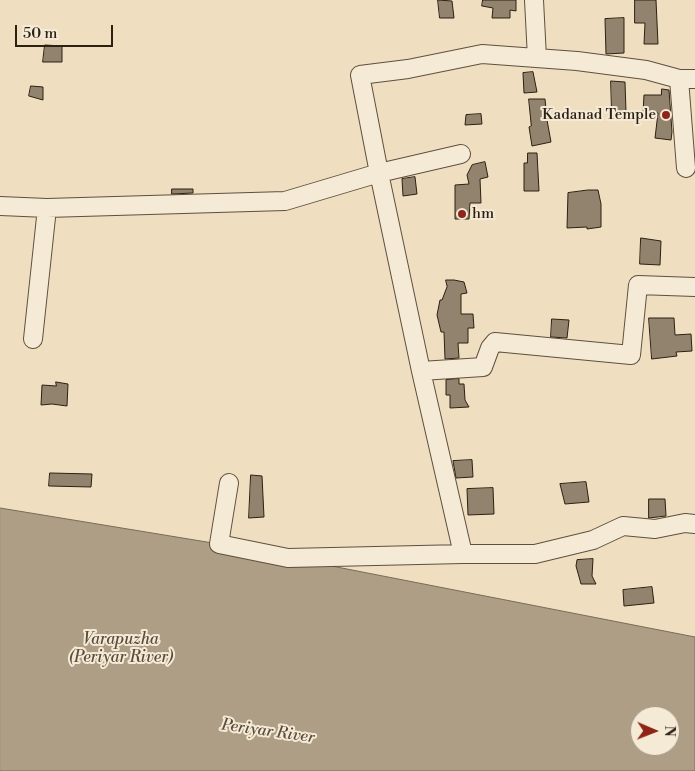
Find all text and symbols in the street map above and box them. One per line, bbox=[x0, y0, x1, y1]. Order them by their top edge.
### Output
scale bar bbox=[18, 15, 115, 47]
text: 50 m bbox=[23, 24, 57, 43]
place label: Kadanad Temple bbox=[542, 106, 656, 124]
marker: Kadanad Temple bbox=[660, 109, 672, 121]
place label: hm bbox=[472, 205, 494, 223]
marker: hm bbox=[456, 208, 468, 220]
water label: Varapuzha (Periyar River) bbox=[69, 630, 173, 668]
north arrow bbox=[630, 706, 680, 756]
water label: Periyar River bbox=[220, 716, 316, 748]
text: N bbox=[660, 726, 678, 737]

